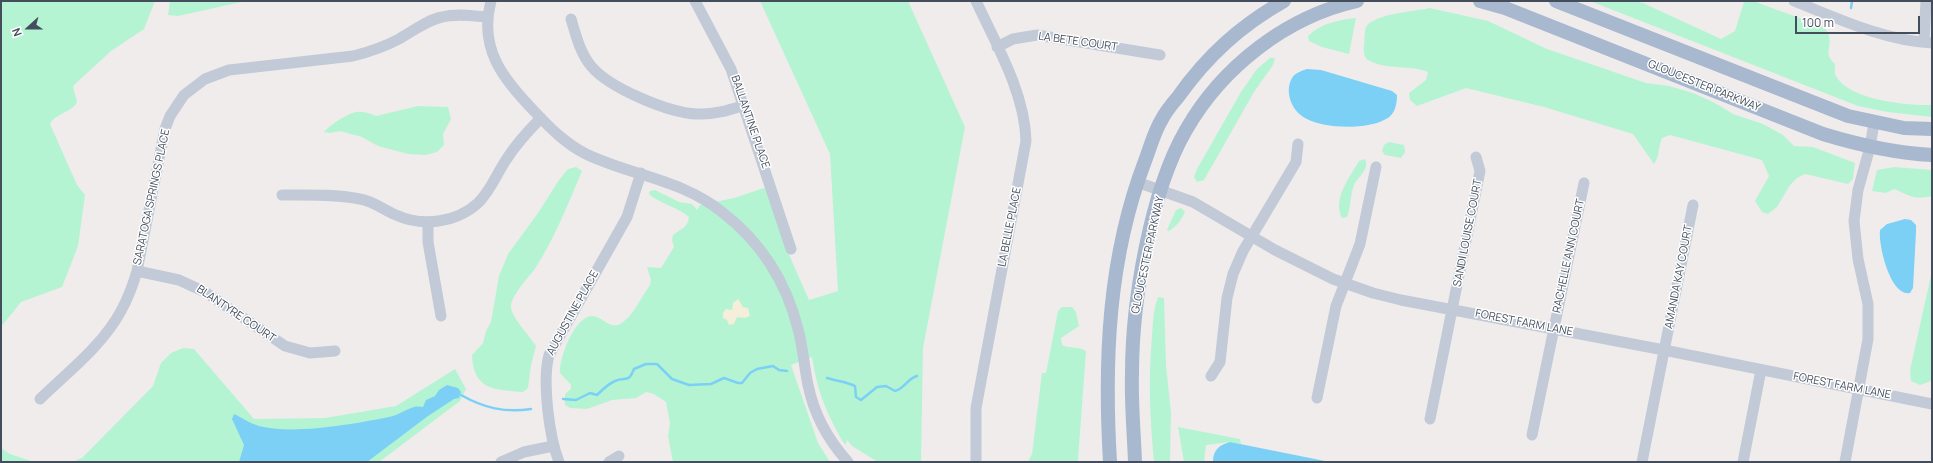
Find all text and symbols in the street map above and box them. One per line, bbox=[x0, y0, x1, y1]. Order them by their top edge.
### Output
north arrow bbox=[8, 8, 48, 48]
scale bar bbox=[1797, 8, 1922, 34]
text: 100 m bbox=[1802, 14, 1834, 31]
text: N bbox=[8, 26, 25, 39]
street label: LA BETE COURT bbox=[1038, 30, 1118, 54]
street label: GLOUCESTER PARKWAY bbox=[1646, 57, 1762, 115]
street label: BALLANTINE PLACE bbox=[728, 74, 772, 170]
street label: SARATOGA SPRINGS PLACE bbox=[131, 128, 173, 266]
street label: SANDI LOUISE COURT bbox=[1451, 178, 1485, 288]
street label: LA BELLE PLACE bbox=[996, 186, 1024, 268]
street label: GLOUCESTER PARKWAY bbox=[1129, 195, 1167, 315]
street label: RACHELLE ANN COURT bbox=[1550, 198, 1588, 314]
street label: AMANDA KAY COURT bbox=[1662, 224, 1696, 330]
street label: AUGUSTINE PLACE bbox=[544, 268, 602, 358]
street label: BLANTYRE COURT bbox=[194, 283, 278, 345]
street label: FOREST FARM LANE bbox=[1474, 307, 1574, 339]
street label: FOREST FARM LANE bbox=[1792, 370, 1892, 402]

